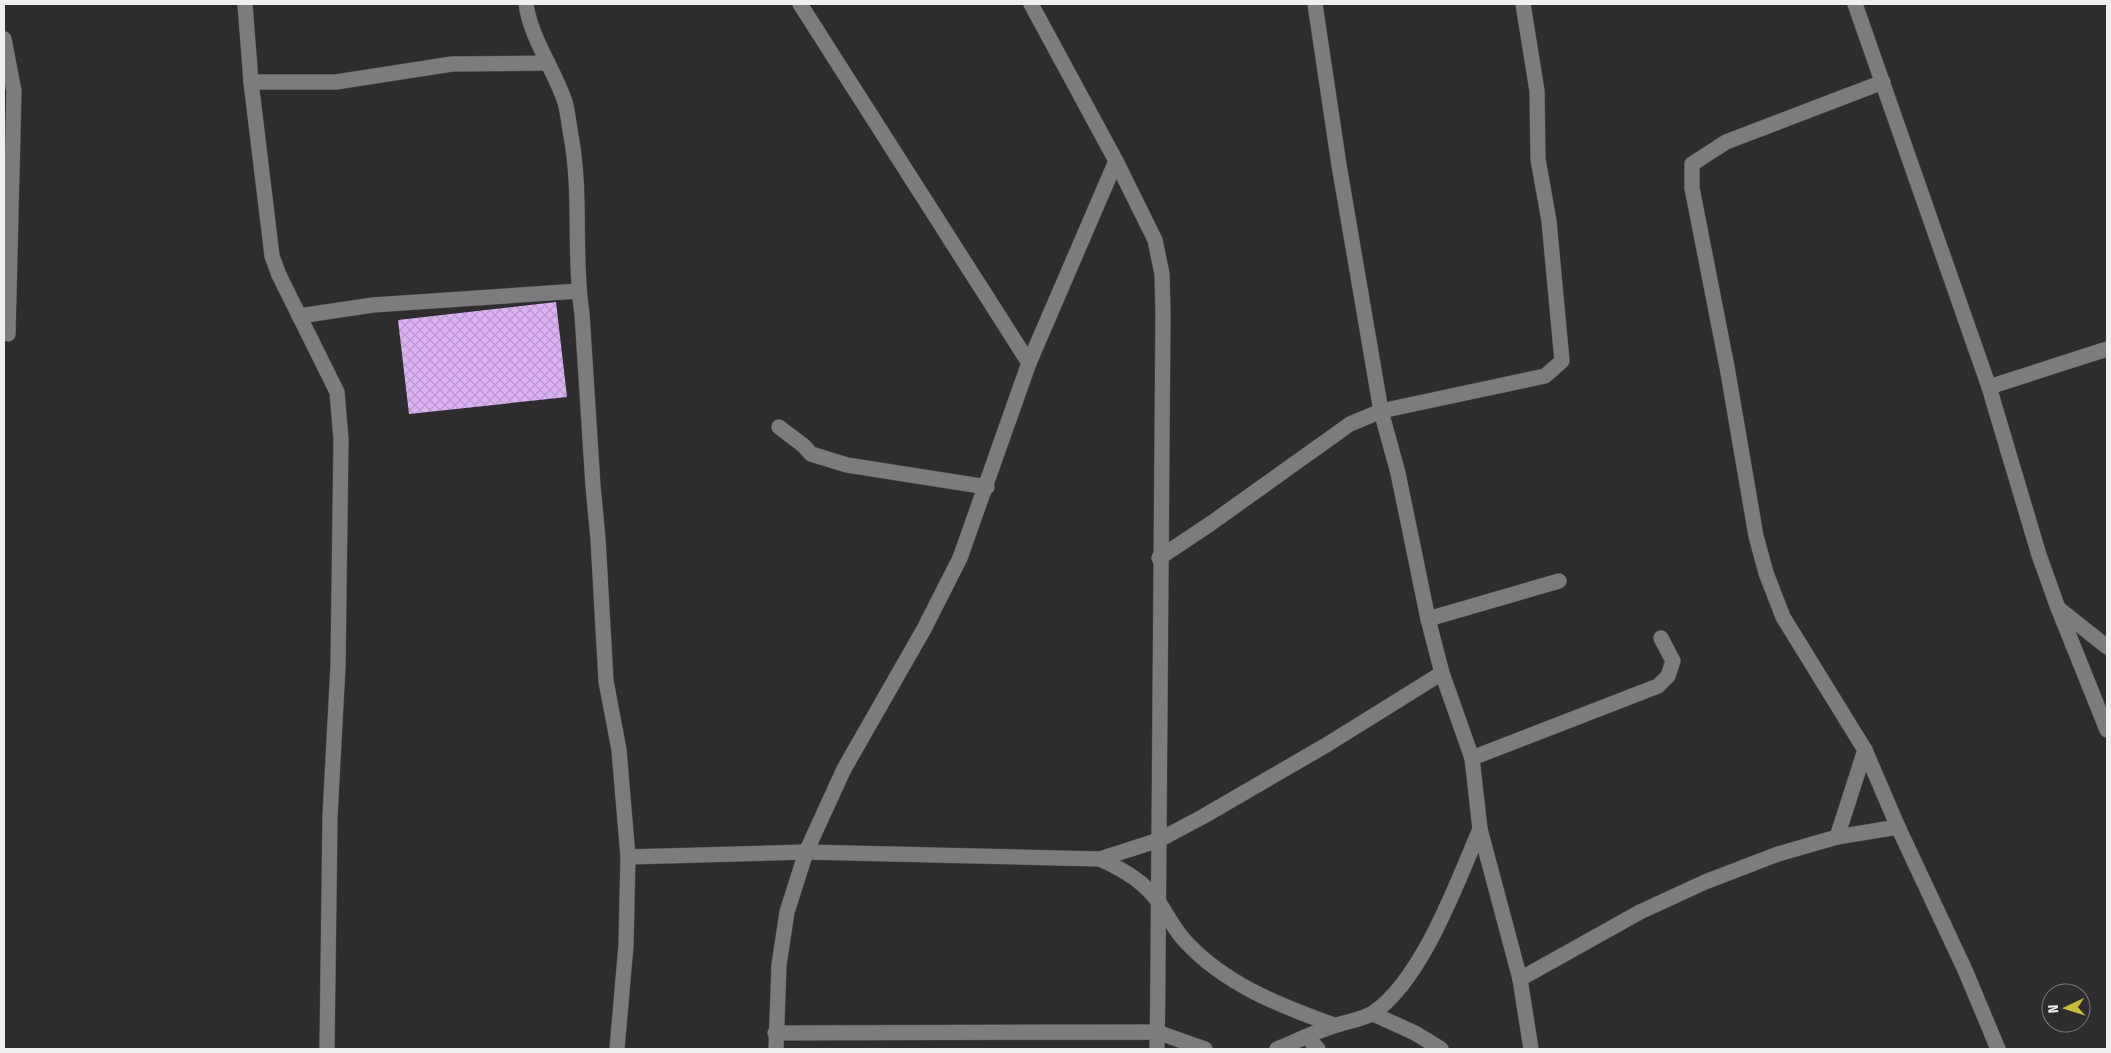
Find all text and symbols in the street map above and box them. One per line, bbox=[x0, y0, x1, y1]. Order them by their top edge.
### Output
north arrow bbox=[2041, 983, 2091, 1033]
text: N bbox=[2045, 1004, 2062, 1014]

